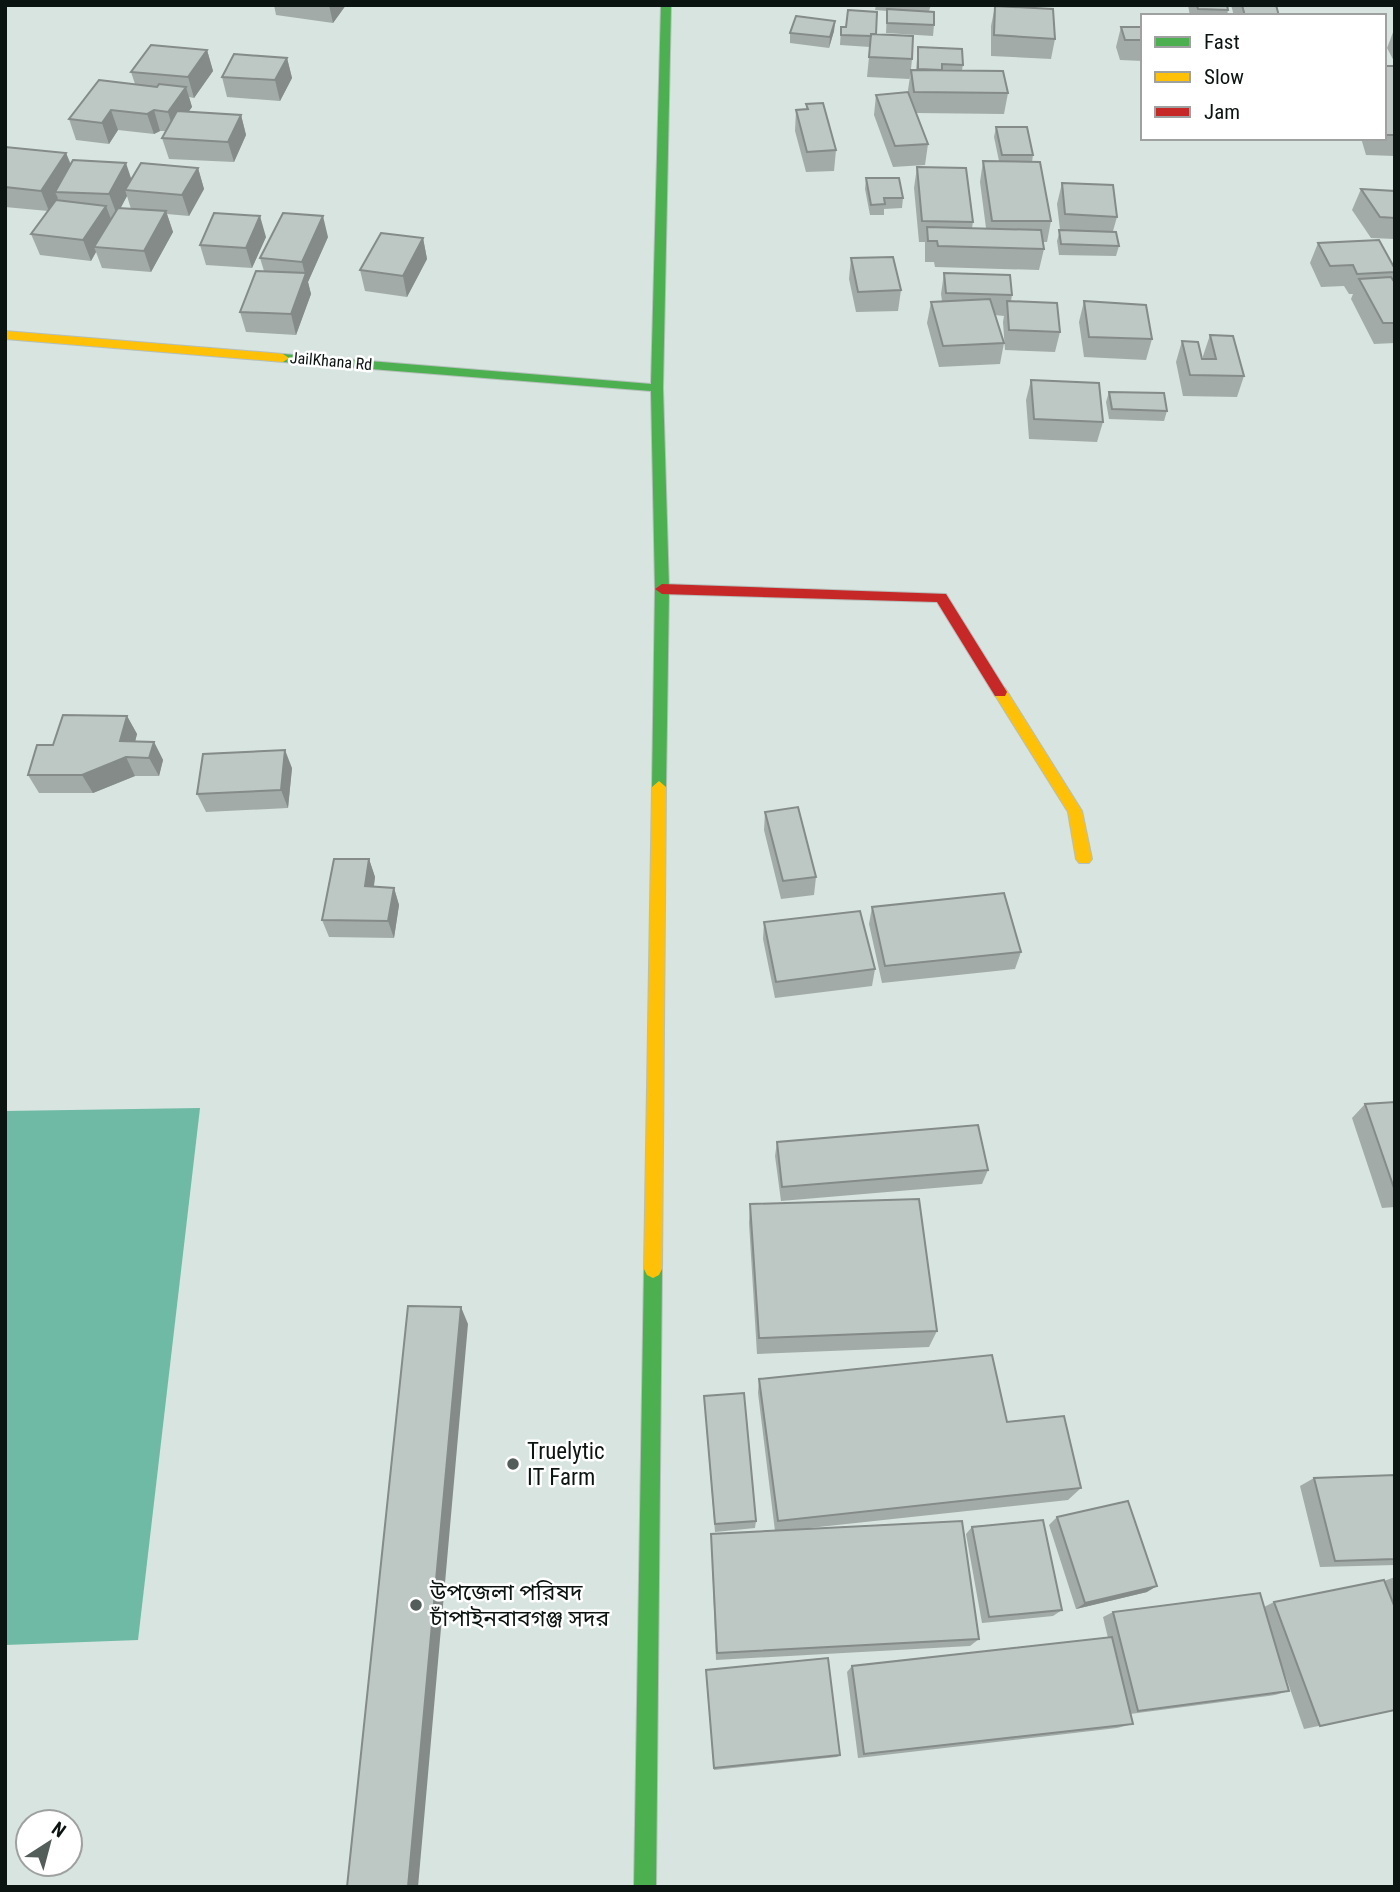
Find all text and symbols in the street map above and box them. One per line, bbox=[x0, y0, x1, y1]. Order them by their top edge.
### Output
legend bbox=[1141, 14, 1386, 140]
text: Fast bbox=[1204, 30, 1240, 54]
text: Slow bbox=[1204, 65, 1244, 89]
text: Jam bbox=[1204, 100, 1240, 124]
street label: JailKhana Rd bbox=[289, 348, 373, 374]
place label: Truelytic IT Farm bbox=[527, 1438, 605, 1491]
marker: Truelytic IT Farm bbox=[505, 1456, 521, 1472]
place label: উপজেলা পরিষদ চাঁপাইনবাবগঞ্জ সদর bbox=[429, 1579, 609, 1632]
marker: উপজেলা পরিষদ চাঁপাইনবাবগঞ্জ সদর bbox=[408, 1597, 424, 1613]
north arrow bbox=[14, 1808, 84, 1878]
text: N bbox=[47, 1817, 70, 1842]

